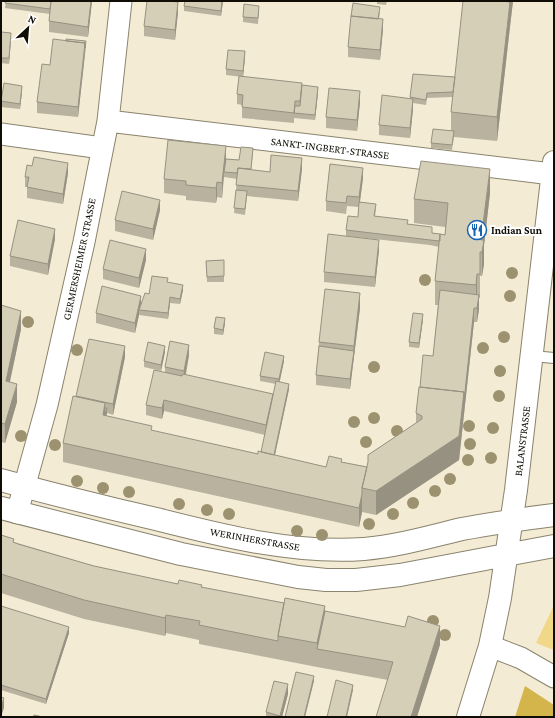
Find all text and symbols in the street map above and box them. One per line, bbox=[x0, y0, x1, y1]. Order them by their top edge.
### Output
north arrow bbox=[8, 8, 48, 48]
text: N bbox=[26, 12, 39, 26]
street label: SANKT-INGBERT-STRASSE bbox=[270, 135, 390, 161]
street label: GERMERSHEIMER STRASSE bbox=[60, 197, 98, 321]
restaurant icon: Indian Sun bbox=[466, 219, 488, 241]
place label: Indian Sun bbox=[491, 224, 543, 236]
street label: BALANSTRASSE bbox=[512, 405, 532, 477]
street label: WERINHERSTRASSE bbox=[209, 525, 301, 553]

